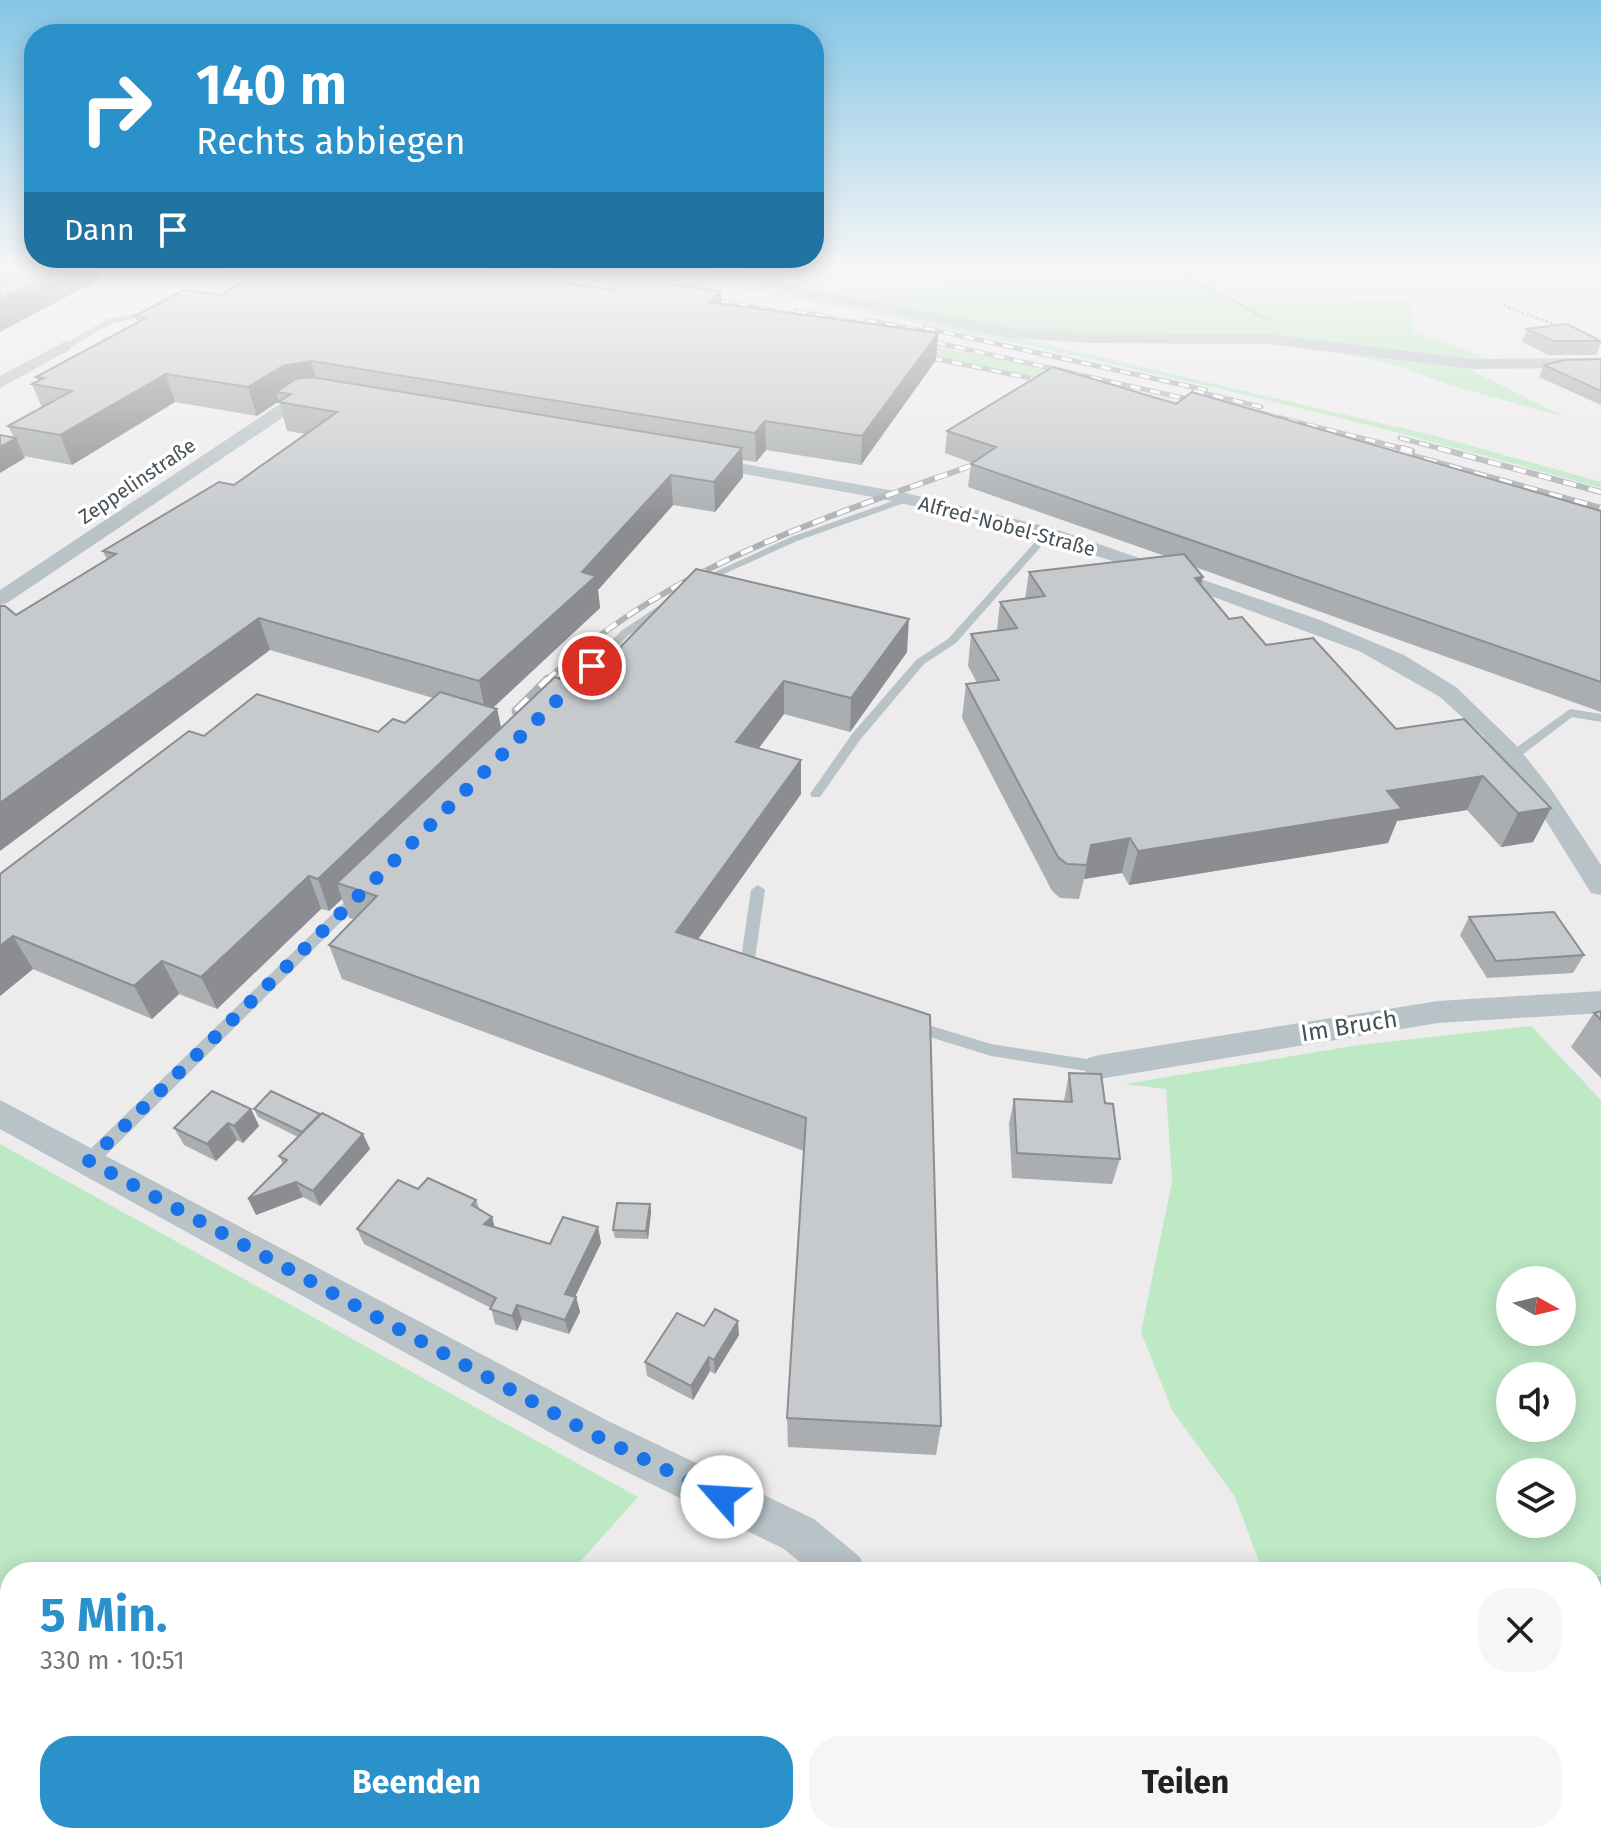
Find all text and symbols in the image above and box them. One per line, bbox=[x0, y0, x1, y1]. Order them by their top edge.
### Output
text: 140 m bbox=[196, 52, 347, 119]
icon: right bbox=[64, 56, 168, 160]
text: Rechts abbiegen bbox=[196, 120, 466, 164]
icon: arrive bbox=[151, 208, 195, 252]
text: Dann bbox=[64, 212, 135, 248]
street label: Zeppelinstraße bbox=[74, 433, 200, 529]
street label: Alfred-Nobel-Straße bbox=[916, 491, 1098, 561]
pin bbox=[558, 632, 626, 700]
icon: arrive bbox=[570, 644, 614, 688]
street label: Im Bruch bbox=[1299, 1005, 1399, 1047]
north arrow bbox=[1496, 1266, 1576, 1346]
map controls bbox=[1496, 1266, 1576, 1538]
button: sound bbox=[1496, 1362, 1576, 1442]
position arrow bbox=[680, 1455, 764, 1539]
button: layers bbox=[1496, 1458, 1576, 1538]
text: 5 Min. bbox=[40, 1586, 168, 1644]
button: close bbox=[1478, 1588, 1562, 1672]
text: 330 m · 10:51 bbox=[40, 1645, 185, 1676]
button: Beenden bbox=[40, 1736, 793, 1828]
button: Teilen bbox=[809, 1736, 1562, 1828]

